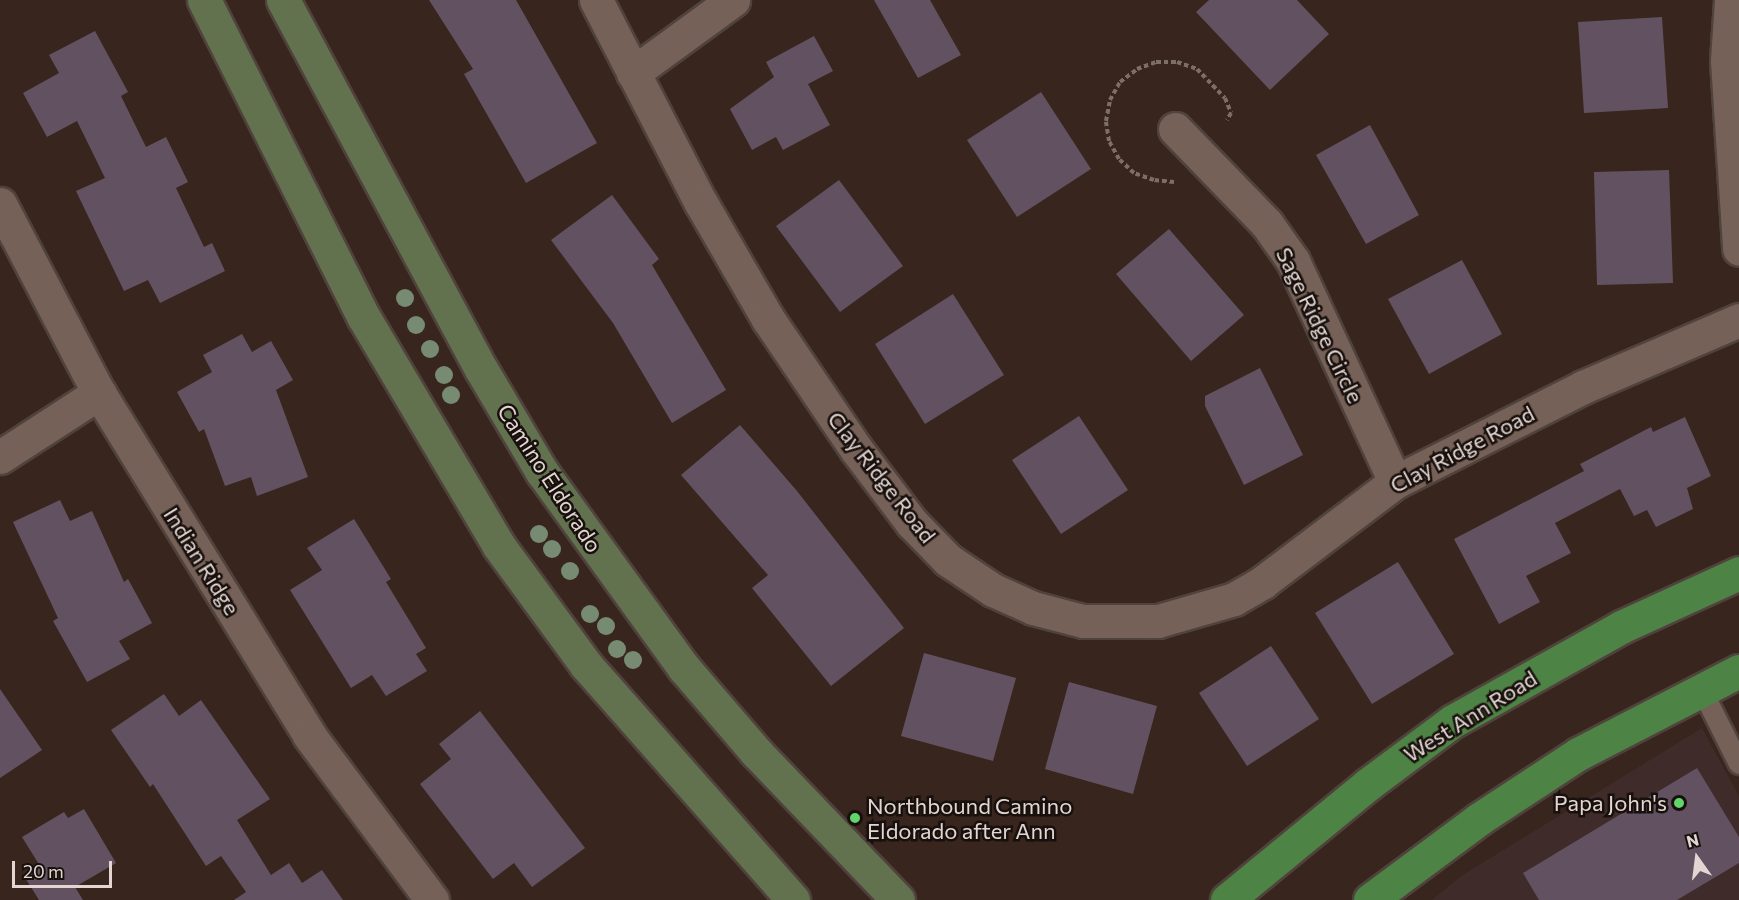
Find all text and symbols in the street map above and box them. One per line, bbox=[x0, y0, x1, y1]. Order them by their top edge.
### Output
street label: Sage Ridge Circle bbox=[1271, 243, 1369, 407]
street label: Camino Eldorado bbox=[492, 399, 608, 557]
street label: Clay Ridge Road bbox=[1385, 400, 1539, 498]
street label: Clay Ridge Road bbox=[822, 406, 942, 548]
street label: Indian Ridge bbox=[159, 502, 245, 620]
street label: West Ann Road bbox=[1399, 665, 1541, 767]
place label: Papa John's bbox=[1554, 790, 1667, 816]
place label: Northbound Camino Eldorado after Ann bbox=[867, 792, 1072, 843]
marker: Papa John's bbox=[1672, 796, 1686, 810]
marker: Northbound Camino Eldorado after Ann bbox=[848, 811, 862, 825]
north arrow bbox=[1667, 828, 1727, 888]
text: N bbox=[1684, 829, 1701, 851]
scale bar bbox=[15, 849, 116, 887]
text: 20 m bbox=[23, 860, 64, 882]

